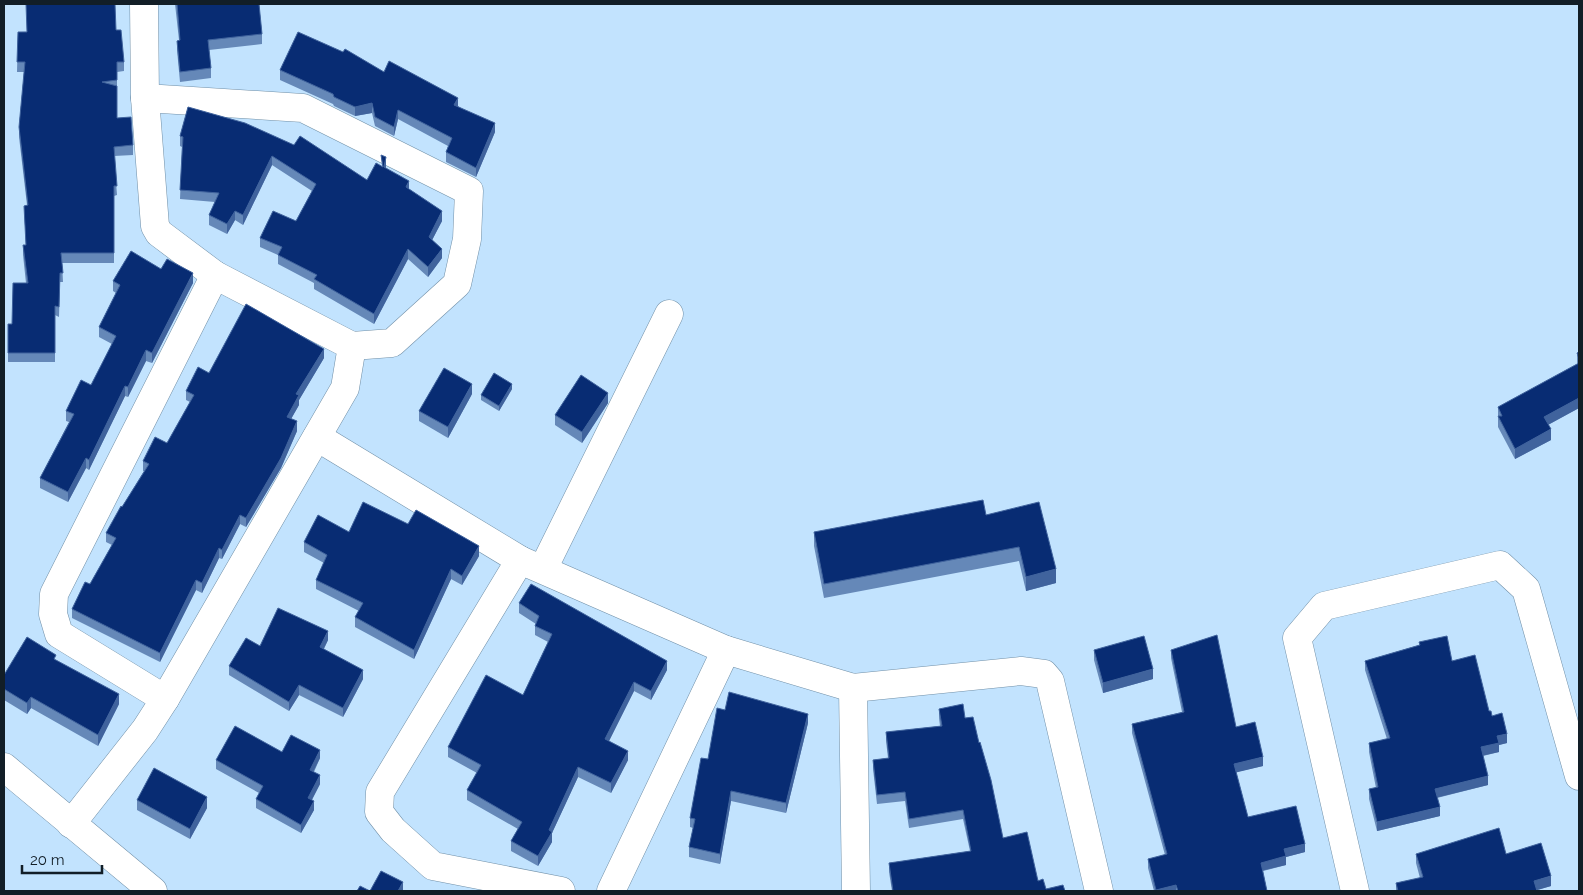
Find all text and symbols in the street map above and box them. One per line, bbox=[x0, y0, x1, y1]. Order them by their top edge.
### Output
scale bar bbox=[22, 842, 102, 874]
text: 20 m bbox=[30, 851, 65, 869]

